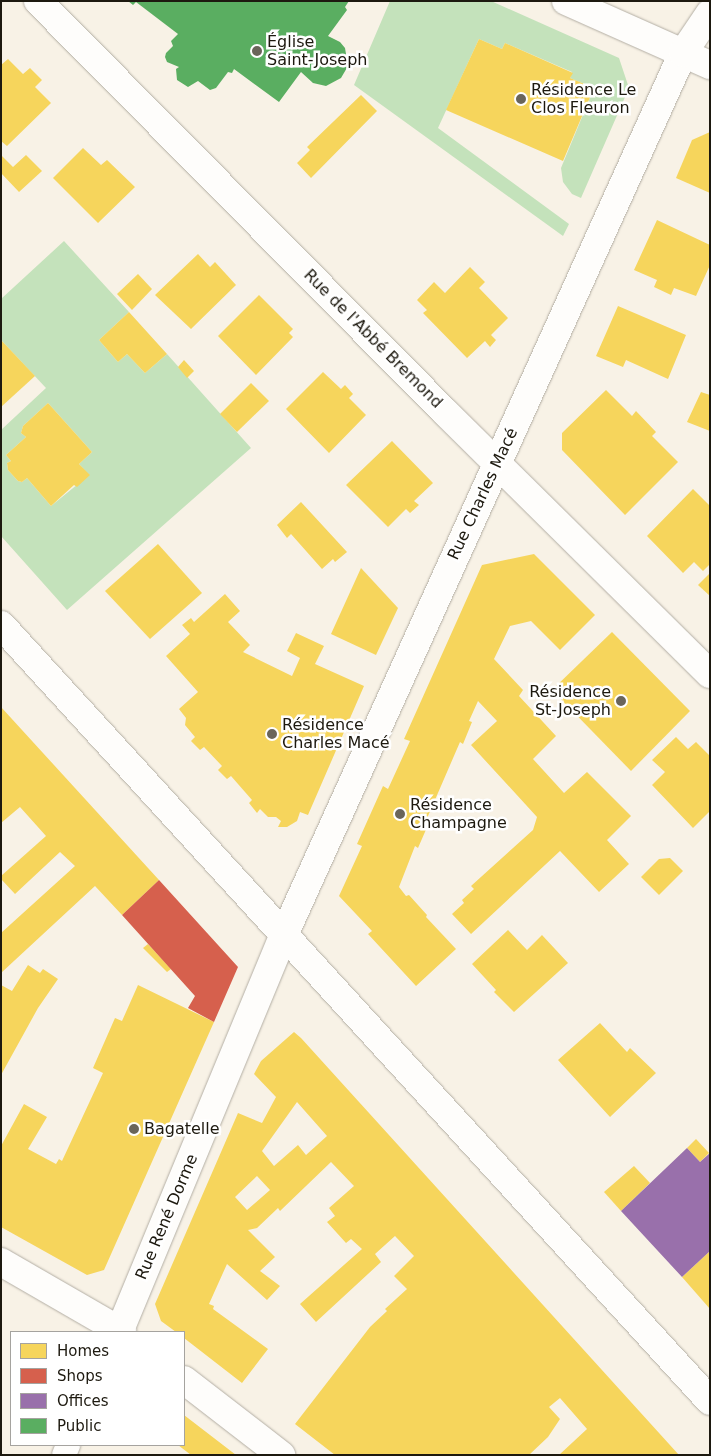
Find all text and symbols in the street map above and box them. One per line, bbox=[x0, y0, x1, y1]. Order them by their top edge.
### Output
place label: Église Saint-Joseph bbox=[267, 32, 367, 70]
marker: Église Saint-Joseph bbox=[251, 45, 263, 57]
place label: Résidence Le Clos Fleuron bbox=[531, 80, 636, 118]
marker: Résidence Le Clos Fleuron bbox=[515, 93, 527, 105]
street label: Rue de l'Abbé Bremond bbox=[300, 266, 446, 412]
street label: Rue Charles Macé bbox=[444, 425, 522, 563]
place label: Résidence St-Joseph bbox=[529, 682, 611, 720]
marker: Résidence St-Joseph bbox=[615, 695, 627, 707]
place label: Résidence Charles Macé bbox=[282, 715, 390, 753]
marker: Résidence Charles Macé bbox=[266, 728, 278, 740]
place label: Résidence Champagne bbox=[410, 795, 507, 833]
marker: Résidence Champagne bbox=[394, 808, 406, 820]
place label: Bagatelle bbox=[144, 1119, 220, 1139]
marker: Bagatelle bbox=[128, 1123, 140, 1135]
street label: Rue René Dorme bbox=[132, 1151, 202, 1283]
legend bbox=[10, 1331, 185, 1446]
text: Homes bbox=[57, 1342, 109, 1360]
text: Shops bbox=[57, 1367, 103, 1385]
text: Offices bbox=[57, 1392, 109, 1410]
text: Public bbox=[57, 1417, 101, 1435]

